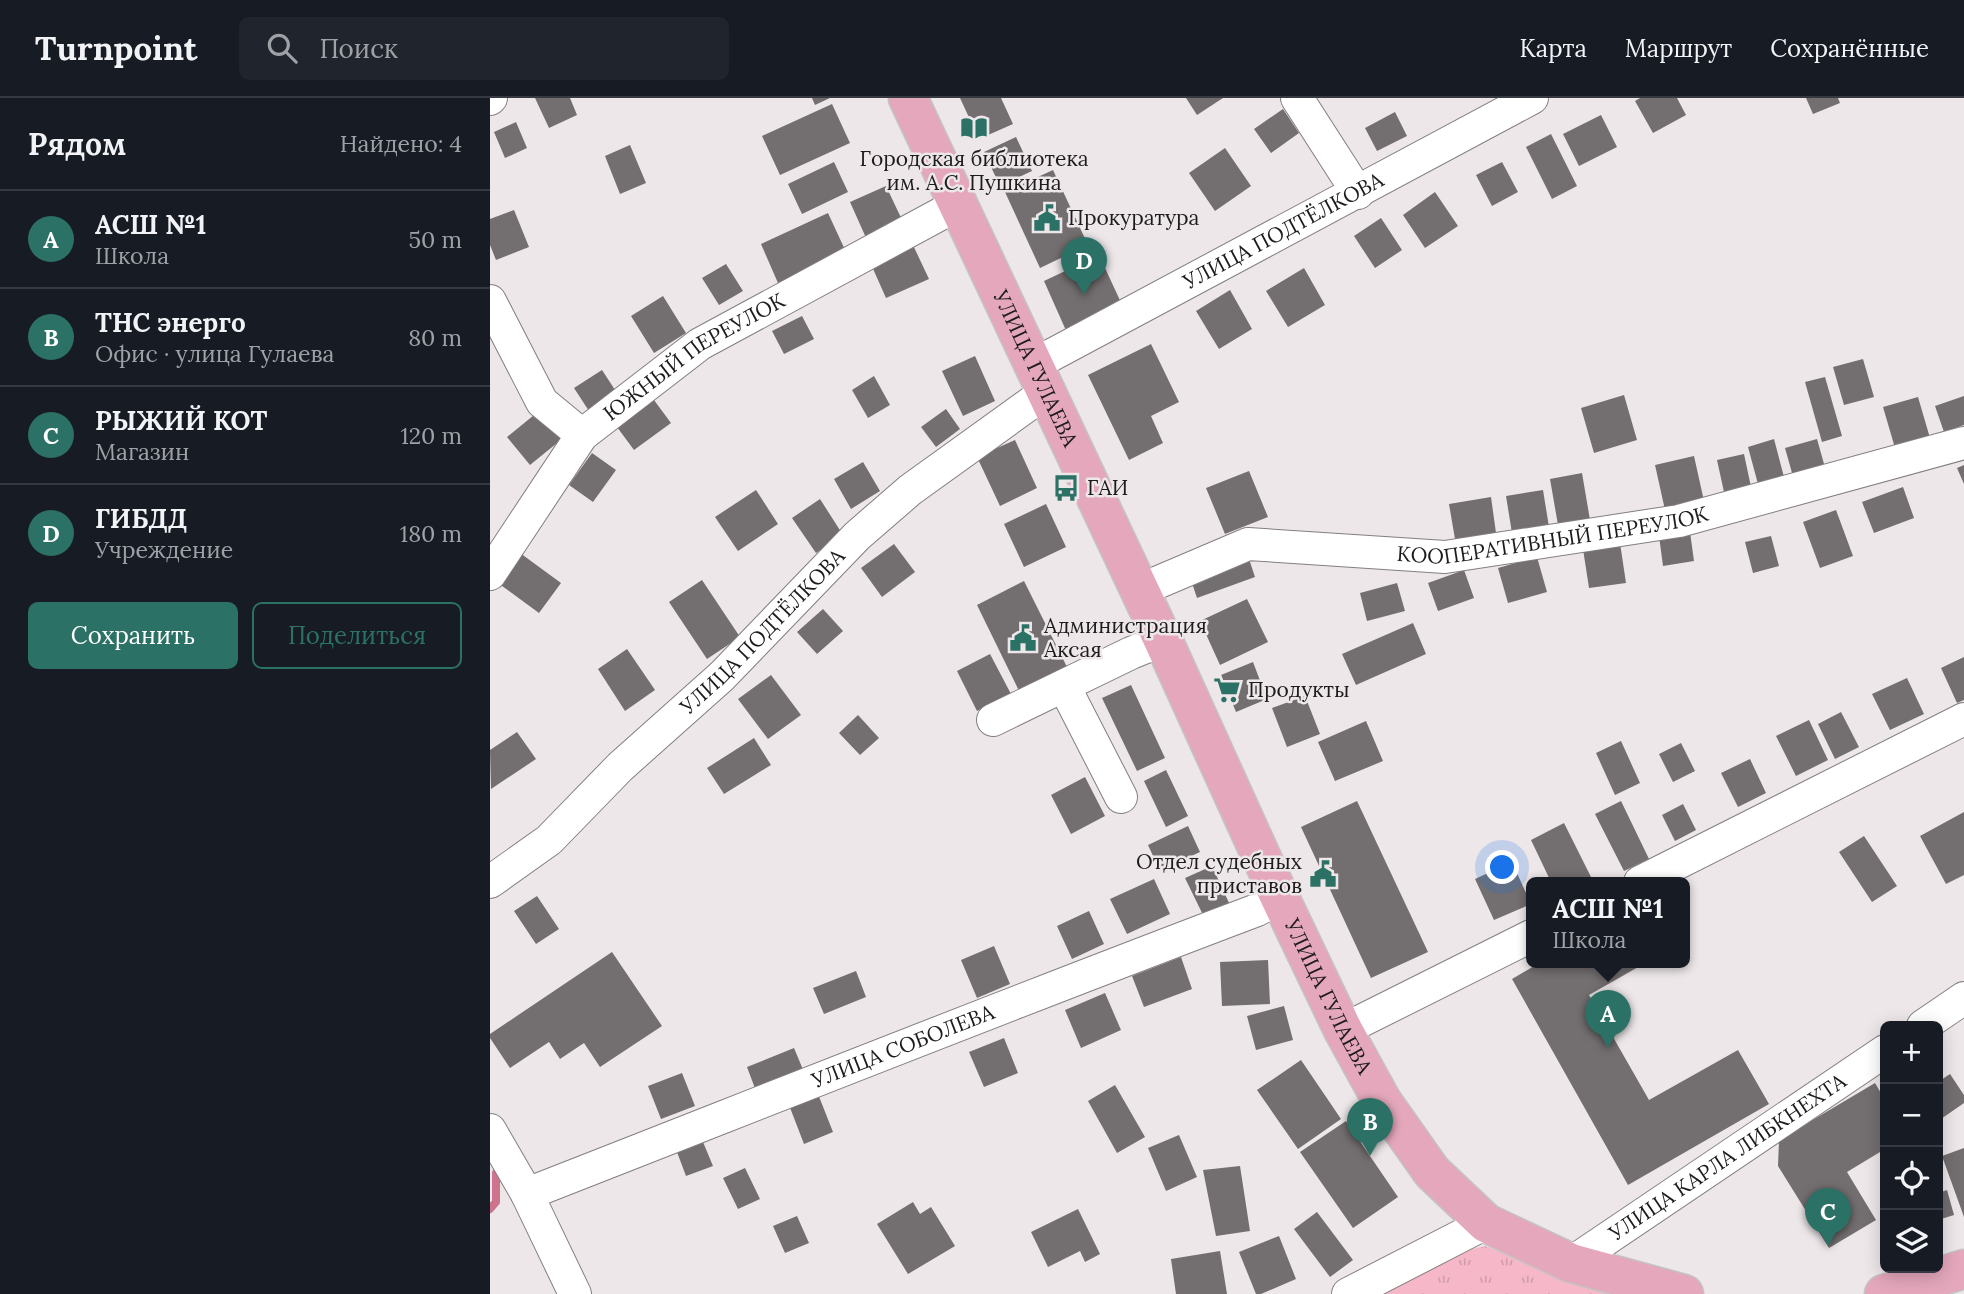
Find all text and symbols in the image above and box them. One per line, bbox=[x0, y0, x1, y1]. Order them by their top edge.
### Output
search box bbox=[239, 17, 729, 80]
text: Turnpoint bbox=[35, 27, 197, 69]
icon: search bbox=[263, 29, 301, 67]
text: Поиск bbox=[319, 32, 398, 65]
text: Карта bbox=[1519, 33, 1587, 64]
text: Маршрут bbox=[1625, 33, 1732, 64]
text: Сохранённые bbox=[1770, 33, 1929, 64]
library icon: Городская библиотека им. А.С. Пушкина bbox=[959, 113, 989, 143]
text: Рядом bbox=[28, 125, 126, 163]
text: Найдено: 4 bbox=[340, 129, 462, 158]
place label: Городская библиотека им. А.С. Пушкина bbox=[859, 145, 1089, 196]
street label: УЛИЦА ПОДТЁЛКОВА bbox=[1177, 166, 1389, 296]
public building icon: Прокуратура bbox=[1032, 203, 1062, 233]
place label: Прокуратура bbox=[1068, 204, 1200, 231]
text: АСШ №1 bbox=[95, 208, 206, 241]
text: A bbox=[43, 225, 59, 254]
text: 50 m bbox=[409, 225, 462, 254]
pin: D bbox=[1061, 237, 1107, 295]
text: Школа bbox=[95, 241, 169, 270]
street label: УЛИЦА ГУЛАЕВА bbox=[987, 285, 1085, 452]
street label: ЮЖНЫЙ ПЕРЕУЛОК bbox=[598, 286, 790, 427]
text: ТНС энерго bbox=[95, 306, 246, 339]
text: B bbox=[43, 323, 59, 352]
text: 80 m bbox=[408, 323, 462, 352]
text: Офис · улица Гулаева bbox=[95, 339, 334, 368]
text: РЫЖИЙ КОТ bbox=[95, 404, 267, 437]
text: C bbox=[43, 421, 59, 450]
text: 120 m bbox=[400, 421, 462, 450]
text: Магазин bbox=[95, 437, 189, 466]
bus stop icon: ГАИ bbox=[1051, 473, 1081, 503]
place label: ГАИ bbox=[1087, 474, 1128, 501]
street label: КООПЕРАТИВНЫЙ ПЕРЕУЛОК bbox=[1396, 499, 1712, 570]
text: ГИБДД bbox=[95, 502, 187, 535]
text: D bbox=[42, 519, 60, 548]
text: 180 m bbox=[400, 519, 462, 548]
text: Учреждение bbox=[95, 535, 233, 564]
street label: УЛИЦА ПОДТЁЛКОВА bbox=[673, 542, 851, 721]
button: Сохранить bbox=[28, 602, 238, 669]
button: Поделиться bbox=[252, 602, 462, 669]
place label: Администрация Аксая bbox=[1043, 612, 1207, 663]
public building icon: Администрация Аксая bbox=[1008, 623, 1038, 653]
supermarket icon: Продукты bbox=[1212, 675, 1242, 705]
place label: Продукты bbox=[1248, 676, 1350, 703]
place label: Отдел судебных приставов bbox=[1136, 848, 1302, 899]
your location bbox=[1485, 850, 1519, 884]
public building icon: Отдел судебных приставов bbox=[1308, 859, 1338, 889]
popup bbox=[1526, 877, 1690, 968]
text: АСШ №1 bbox=[1552, 892, 1664, 925]
street label: УЛИЦА ГУЛАЕВА bbox=[1278, 913, 1379, 1079]
text: Школа bbox=[1552, 925, 1626, 954]
pin: A bbox=[1585, 990, 1631, 1048]
street label: УЛИЦА СОБОЛЕВА bbox=[807, 998, 999, 1094]
map controls bbox=[1880, 1021, 1943, 1273]
button: + bbox=[1880, 1021, 1943, 1084]
street label: УЛИЦА КАРЛА ЛИБКНЕХТА bbox=[1603, 1067, 1852, 1247]
button: − bbox=[1880, 1084, 1943, 1147]
pin: B bbox=[1347, 1098, 1393, 1156]
button: locate bbox=[1880, 1147, 1943, 1210]
pin: C bbox=[1805, 1188, 1851, 1246]
button: layers bbox=[1880, 1210, 1943, 1273]

